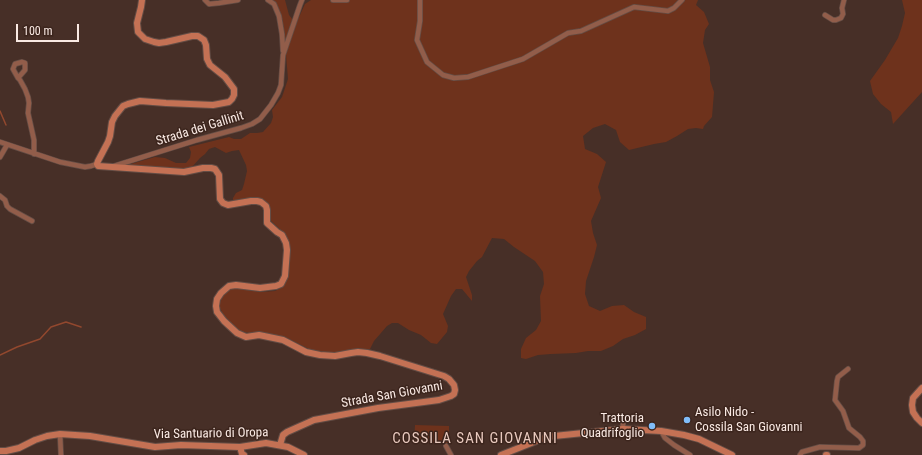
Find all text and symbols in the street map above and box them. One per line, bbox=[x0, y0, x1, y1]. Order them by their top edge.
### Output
scale bar bbox=[18, 16, 81, 42]
text: 100 m bbox=[23, 24, 53, 38]
street label: Strada dei Gallinit bbox=[154, 108, 246, 150]
street label: Strada San Giovanni bbox=[340, 378, 444, 412]
place label: Asilo Nido - Cossila San Giovanni bbox=[695, 405, 803, 436]
place label: Trattoria Quadrifoglio bbox=[581, 411, 644, 442]
marker: Asilo Nido - Cossila San Giovanni bbox=[682, 415, 692, 425]
marker: Trattoria Quadrifoglio bbox=[647, 421, 657, 431]
street label: Via Santuario di Oropa bbox=[153, 425, 269, 443]
district label: COSSILA SAN GIOVANNI bbox=[392, 430, 558, 448]

